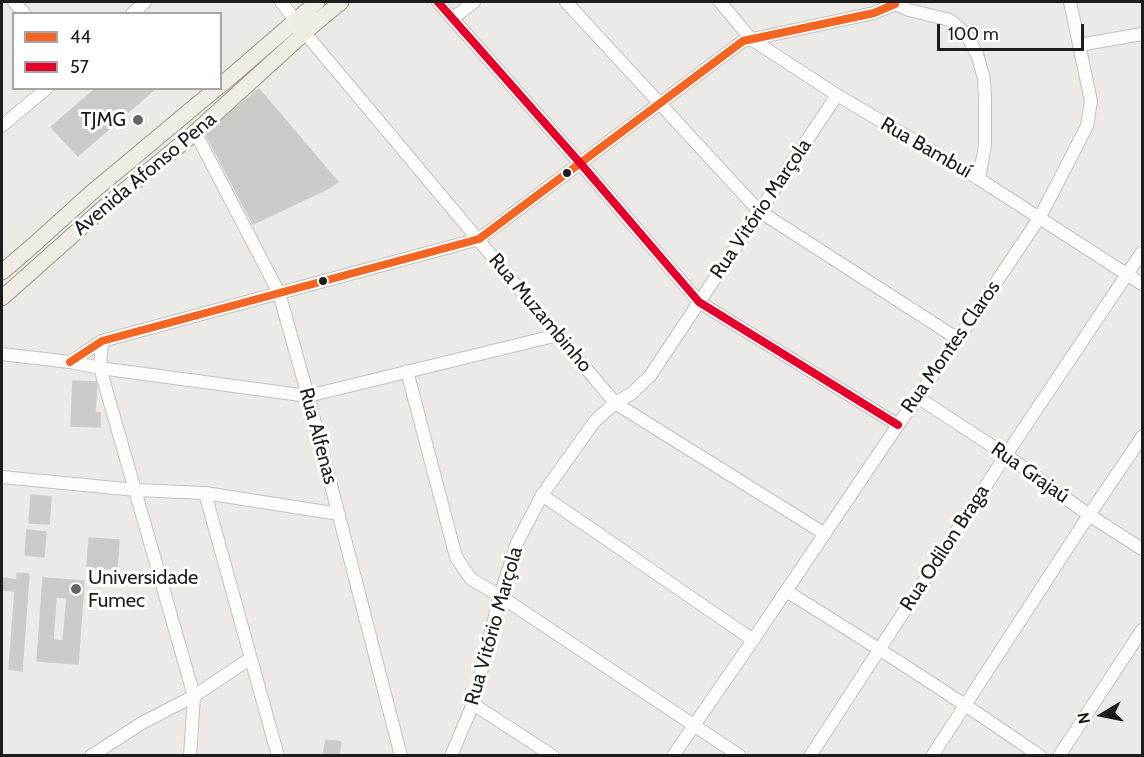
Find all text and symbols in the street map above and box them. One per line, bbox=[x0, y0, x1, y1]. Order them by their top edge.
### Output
legend bbox=[12, 12, 222, 90]
scale bar bbox=[940, 12, 1087, 50]
text: 100 m bbox=[948, 23, 999, 45]
text: 44 bbox=[70, 26, 91, 48]
text: 57 bbox=[70, 56, 89, 78]
street label: Avenida Afonso Pena bbox=[69, 107, 221, 241]
place label: TJMG bbox=[81, 108, 126, 132]
street label: Rua Bambuí bbox=[876, 112, 976, 184]
marker: TJMG bbox=[131, 113, 145, 127]
street label: Rua Vitório Marçola bbox=[705, 135, 817, 283]
unlabelled marker bbox=[561, 167, 573, 179]
street label: Rua Muzambinho bbox=[483, 249, 597, 377]
unlabelled marker bbox=[317, 275, 329, 287]
street label: Rua Montes Claros bbox=[896, 276, 1006, 418]
street label: Rua Alfenas bbox=[294, 385, 342, 487]
street label: Rua Grajaú bbox=[986, 437, 1074, 509]
street label: Rua Odilon Braga bbox=[895, 480, 995, 616]
street label: Rua Vitório Marçola bbox=[460, 544, 528, 708]
place label: Universidade Fumec bbox=[88, 566, 198, 613]
marker: Universidade Fumec bbox=[69, 582, 83, 596]
north arrow bbox=[1072, 685, 1132, 745]
text: N bbox=[1073, 711, 1094, 725]

